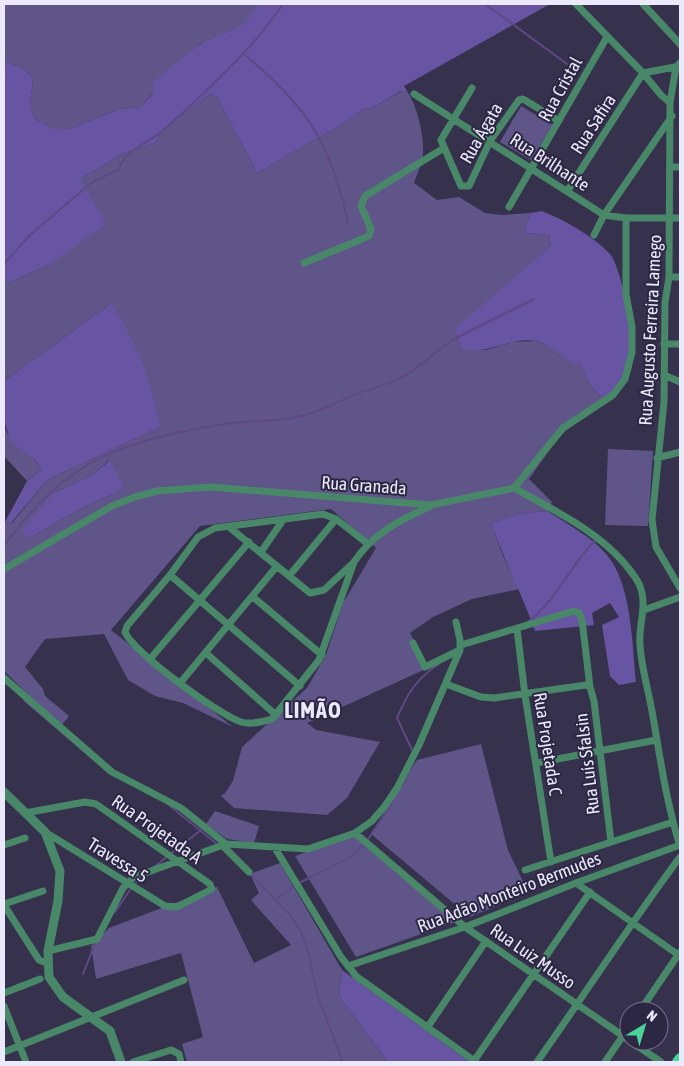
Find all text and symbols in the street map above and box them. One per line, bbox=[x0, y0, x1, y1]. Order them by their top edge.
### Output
street label: Rua Cristal bbox=[534, 53, 586, 125]
street label: Rua Safira bbox=[566, 90, 620, 158]
street label: Rua Ágata bbox=[455, 99, 507, 167]
street label: Rua Brilhante bbox=[506, 129, 594, 195]
street label: Rua Augusto Ferreira Lamego bbox=[635, 234, 665, 426]
street label: Rua Granada bbox=[321, 472, 407, 498]
street label: Rua Projetada C bbox=[529, 691, 567, 797]
district label: LIMÃO bbox=[284, 697, 342, 723]
street label: Rua Luís Sfalsin bbox=[570, 712, 604, 816]
street label: Rua Projetada A bbox=[108, 790, 206, 868]
street label: Travessa 5 bbox=[84, 833, 152, 887]
street label: Rua Adão Monteiro Bermudes bbox=[414, 847, 604, 937]
street label: Rua Luiz Musso bbox=[486, 919, 580, 993]
north arrow bbox=[619, 1001, 669, 1051]
text: N bbox=[644, 1007, 660, 1025]

